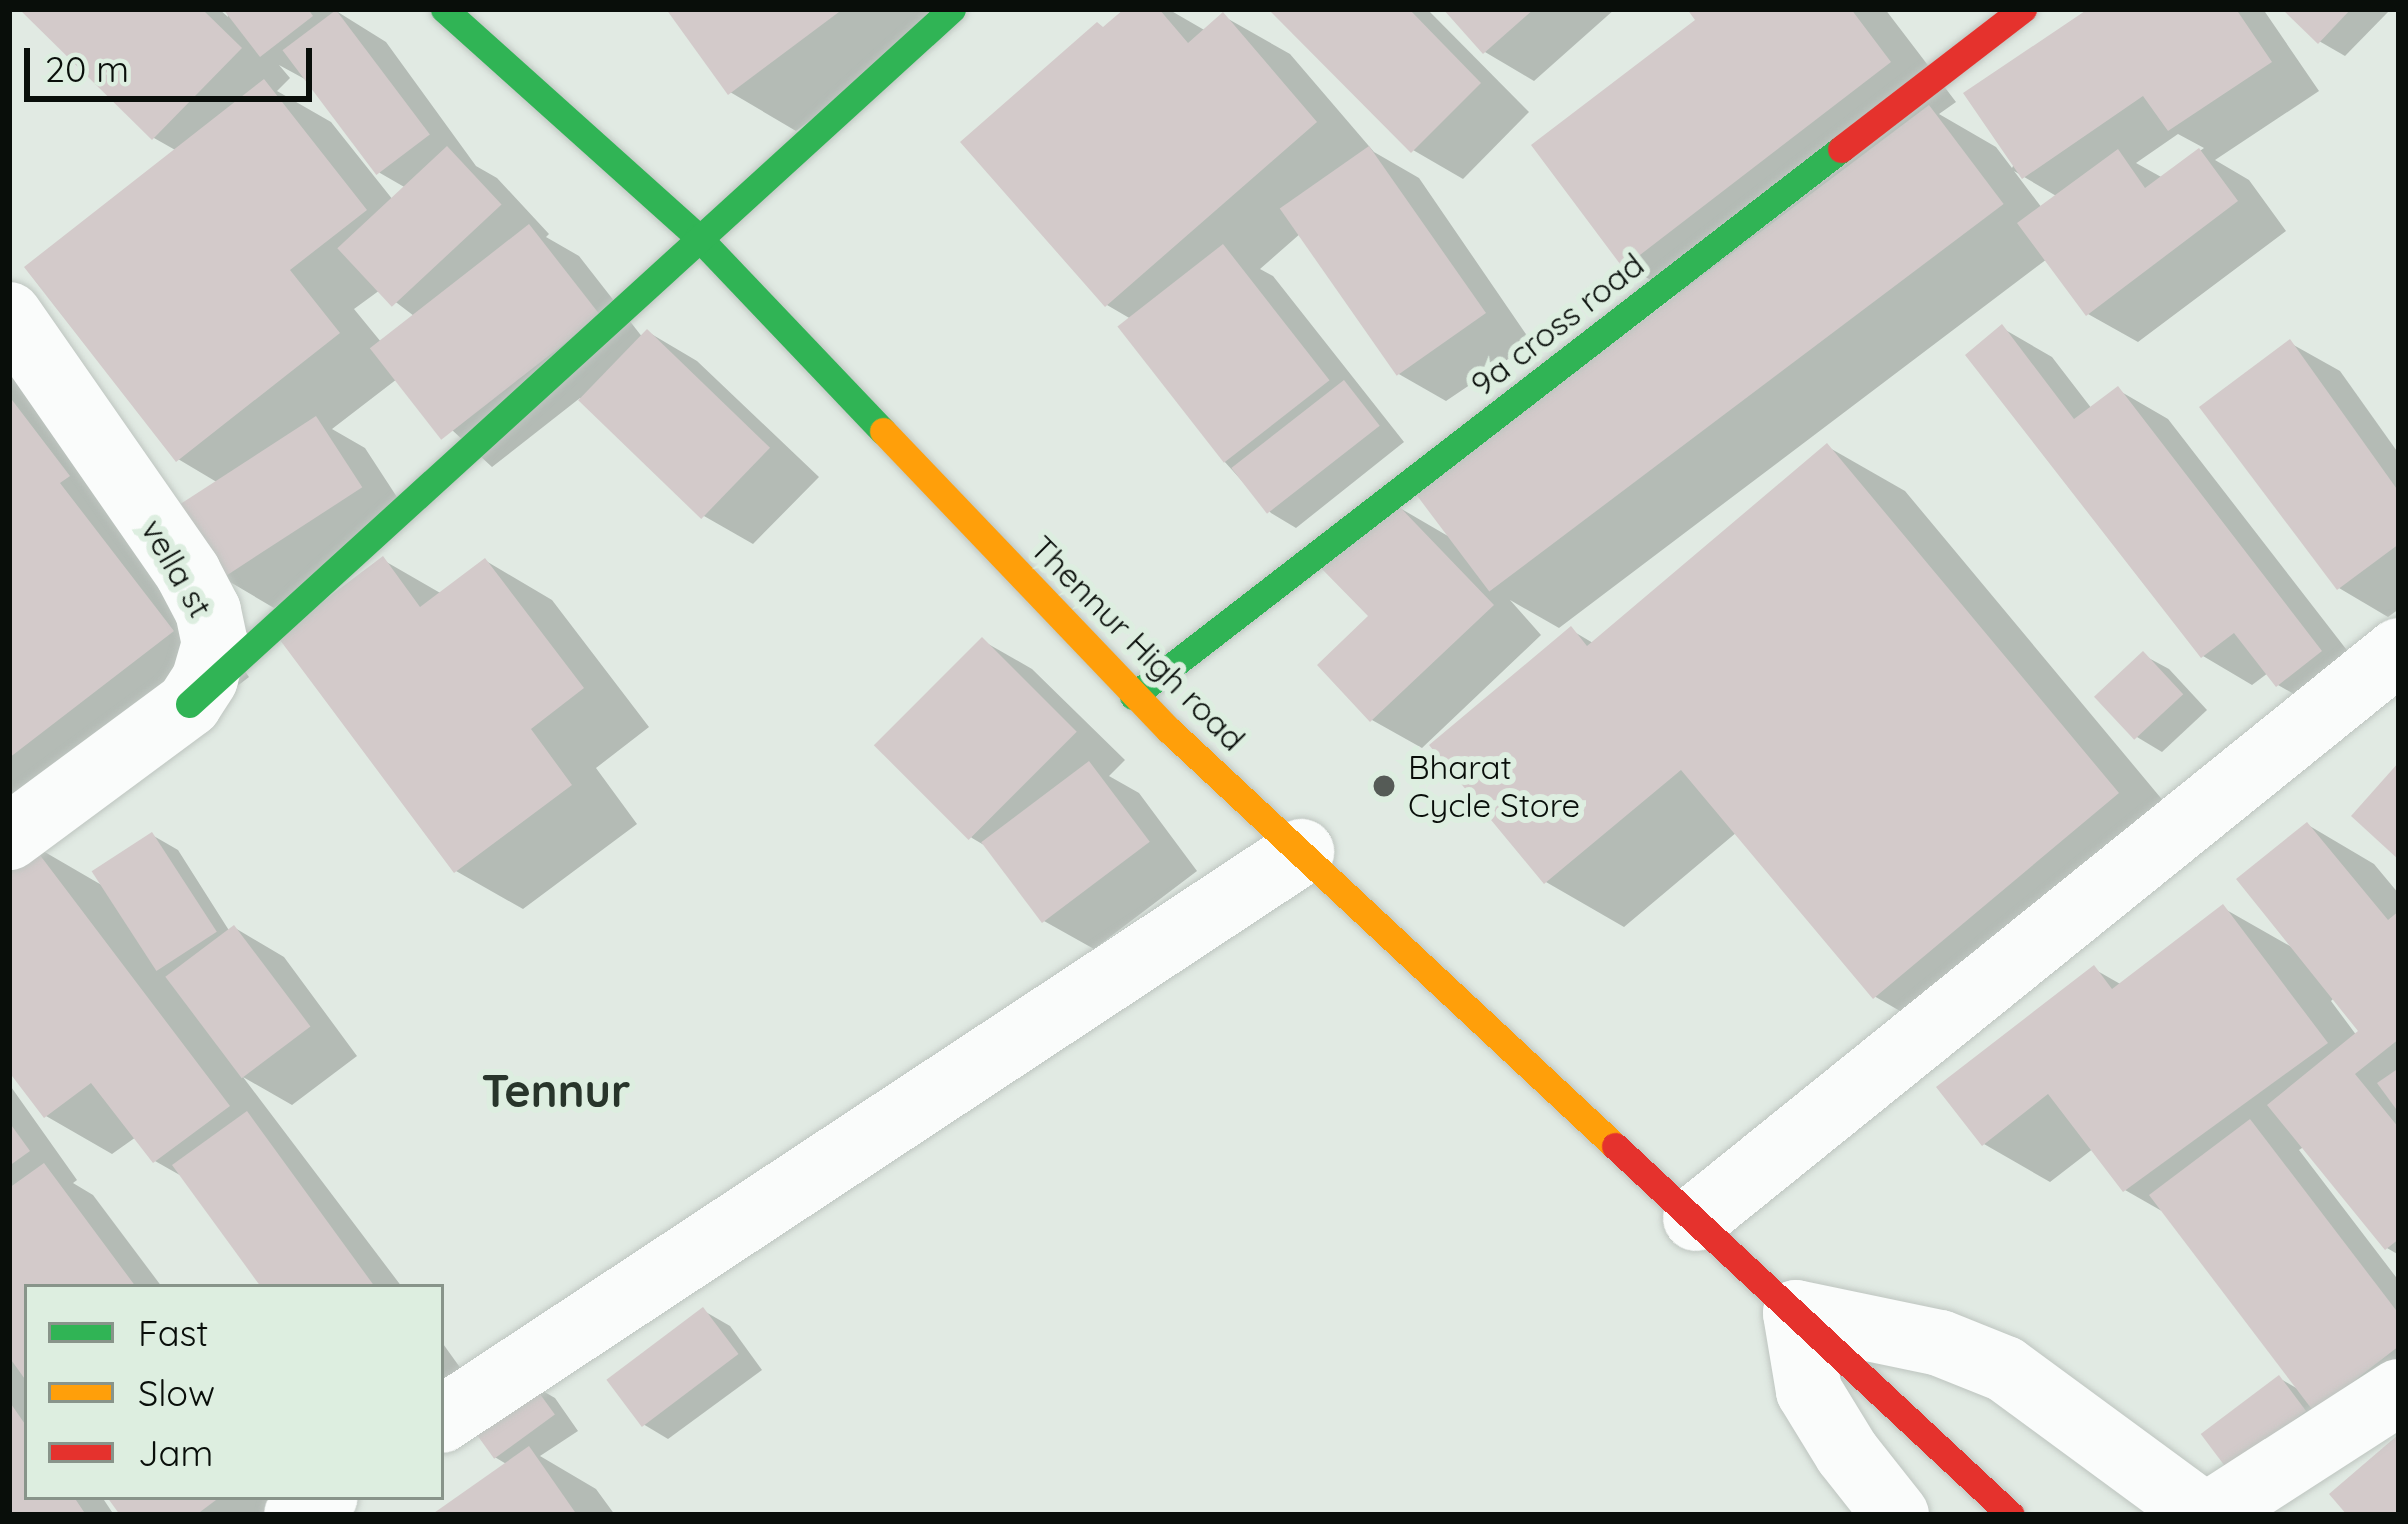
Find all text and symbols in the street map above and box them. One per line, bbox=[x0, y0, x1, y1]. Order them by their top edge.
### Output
scale bar bbox=[30, 24, 318, 98]
text: 20 m bbox=[45, 46, 129, 91]
street label: 9a cross road bbox=[1463, 244, 1651, 404]
street label: vella st bbox=[133, 512, 221, 624]
street label: Thennur High road bbox=[1023, 528, 1253, 758]
place label: Bharat Cycle Store bbox=[1408, 747, 1580, 825]
marker: Bharat Cycle Store bbox=[1371, 773, 1397, 799]
district label: Tennur bbox=[482, 1064, 630, 1118]
legend bbox=[24, 1284, 444, 1500]
text: Fast bbox=[138, 1310, 209, 1355]
text: Slow bbox=[138, 1370, 215, 1415]
text: Jam bbox=[138, 1430, 213, 1475]

